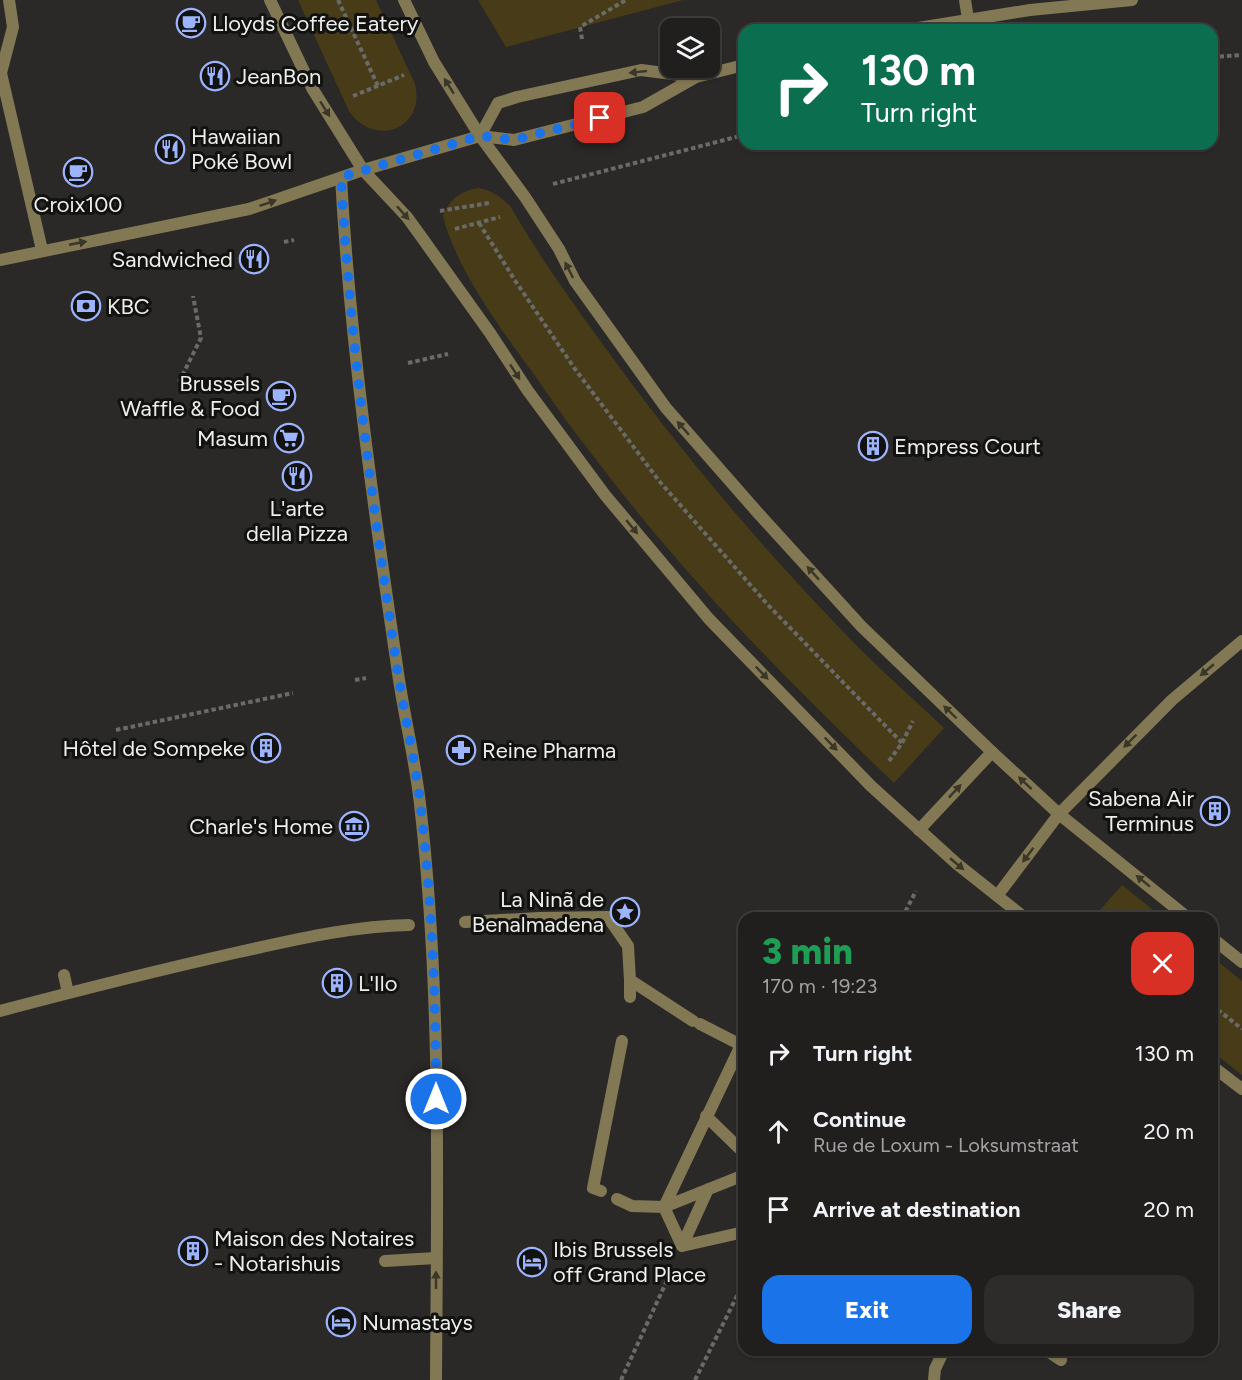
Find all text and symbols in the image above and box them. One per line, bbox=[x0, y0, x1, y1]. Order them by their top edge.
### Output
cafe icon: Lloyds Coffee Eatery bbox=[175, 7, 207, 39]
place label: Lloyds Coffee Eatery bbox=[212, 10, 419, 37]
map controls bbox=[660, 18, 720, 78]
button: layers bbox=[660, 18, 720, 78]
text: 130 m bbox=[861, 45, 976, 96]
icon: right bbox=[762, 48, 840, 126]
restaurant icon: JeanBon bbox=[199, 60, 231, 92]
place label: JeanBon bbox=[236, 63, 321, 90]
one-way arrow bbox=[628, 67, 647, 77]
one-way arrow bbox=[444, 78, 455, 94]
pin bbox=[574, 92, 625, 143]
text: Turn right bbox=[861, 96, 977, 129]
one-way arrow bbox=[319, 100, 330, 117]
icon: arrive bbox=[583, 101, 616, 134]
place label: Hawaiian Poké Bowl bbox=[191, 123, 292, 175]
restaurant icon: Hawaiian Poké Bowl bbox=[154, 133, 186, 165]
cafe icon: Croix100 bbox=[62, 156, 94, 188]
place label: Croix100 bbox=[34, 191, 122, 218]
one-way arrow bbox=[259, 197, 277, 207]
one-way arrow bbox=[396, 205, 410, 220]
one-way arrow bbox=[68, 238, 87, 247]
restaurant icon: Sandwiched bbox=[238, 243, 270, 275]
place label: Sandwiched bbox=[112, 246, 233, 273]
one-way arrow bbox=[564, 261, 574, 278]
bank icon: KBC bbox=[70, 290, 102, 322]
place label: KBC bbox=[107, 293, 150, 320]
one-way arrow bbox=[509, 364, 520, 380]
place label: Brussels Waffle & Food bbox=[120, 370, 260, 422]
cafe icon: Brussels Waffle & Food bbox=[265, 380, 297, 412]
one-way arrow bbox=[677, 421, 690, 436]
supermarket icon: Masum bbox=[273, 422, 305, 454]
place label: Masum bbox=[197, 425, 268, 452]
building icon: Empress Court bbox=[857, 430, 889, 462]
place label: Empress Court bbox=[894, 433, 1041, 460]
restaurant icon: L'arte della Pizza bbox=[281, 460, 313, 492]
place label: L'arte della Pizza bbox=[246, 495, 348, 547]
one-way arrow bbox=[626, 519, 639, 535]
one-way arrow bbox=[807, 566, 820, 581]
one-way arrow bbox=[1199, 664, 1215, 677]
one-way arrow bbox=[755, 666, 769, 681]
one-way arrow bbox=[943, 705, 957, 719]
building icon: Hôtel de Sompeke bbox=[250, 732, 282, 764]
pharmacy icon: Reine Pharma bbox=[445, 734, 477, 766]
one-way arrow bbox=[1123, 734, 1138, 748]
place label: Hôtel de Sompeke bbox=[62, 735, 245, 762]
place label: Reine Pharma bbox=[482, 737, 616, 764]
one-way arrow bbox=[824, 737, 838, 752]
one-way arrow bbox=[1018, 776, 1033, 790]
one-way arrow bbox=[948, 785, 962, 799]
place label: Sabena Air Terminus bbox=[1088, 785, 1195, 837]
building icon: Sabena Air Terminus bbox=[1199, 795, 1231, 827]
museum icon: Charle's Home bbox=[338, 810, 370, 842]
place label: Charle's Home bbox=[189, 813, 333, 840]
one-way arrow bbox=[1022, 846, 1034, 862]
one-way arrow bbox=[949, 857, 964, 870]
one-way arrow bbox=[1135, 876, 1150, 888]
place label: La Ninã de Benalmadena bbox=[472, 886, 604, 938]
place icon: La Ninã de Benalmadena bbox=[609, 896, 641, 928]
text: 3 min bbox=[762, 930, 853, 973]
button: close bbox=[1131, 932, 1194, 995]
building icon: L'Ilo bbox=[321, 967, 353, 999]
place label: L'Ilo bbox=[358, 970, 397, 997]
text: 170 m · 19:23 bbox=[762, 974, 877, 998]
icon: right bbox=[762, 1037, 795, 1070]
text: Turn right bbox=[813, 1040, 912, 1067]
text: 130 m bbox=[1135, 1040, 1194, 1067]
position arrow bbox=[404, 1067, 468, 1131]
text: Continue bbox=[813, 1106, 906, 1133]
icon: ahead bbox=[762, 1115, 795, 1148]
text: 20 m bbox=[1143, 1118, 1194, 1145]
text: Rue de Loxum - Loksumstraat bbox=[813, 1133, 1079, 1157]
icon: arrive bbox=[762, 1193, 795, 1226]
text: Arrive at destination bbox=[813, 1196, 1021, 1223]
text: 20 m bbox=[1143, 1196, 1194, 1223]
place label: Maison des Notaires - Notarishuis bbox=[214, 1225, 414, 1277]
building icon: Maison des Notaires - Notarishuis bbox=[177, 1235, 209, 1267]
place label: Ibis Brussels off Grand Place bbox=[553, 1236, 706, 1288]
hotel icon: Ibis Brussels off Grand Place bbox=[516, 1246, 548, 1278]
one-way arrow bbox=[431, 1270, 441, 1289]
button: Exit bbox=[762, 1275, 972, 1344]
button: Share bbox=[984, 1275, 1194, 1344]
hotel icon: Numastays bbox=[325, 1306, 357, 1338]
place label: Numastays bbox=[362, 1309, 473, 1336]

